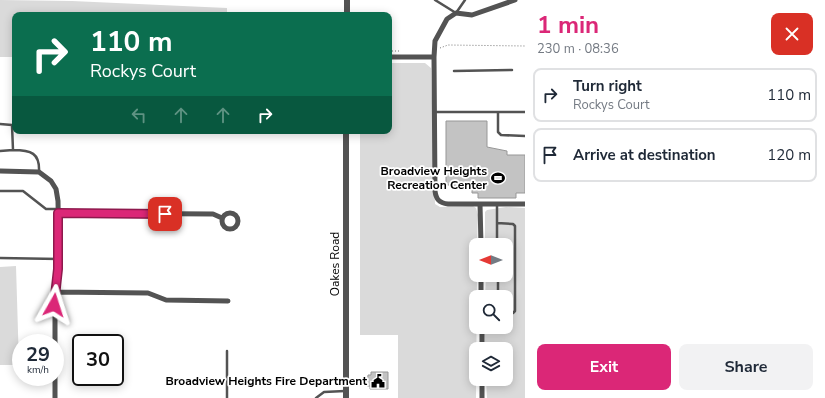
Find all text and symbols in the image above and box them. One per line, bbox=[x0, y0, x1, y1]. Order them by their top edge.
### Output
text: 1 min bbox=[537, 9, 599, 41]
button: close bbox=[771, 13, 813, 55]
text: 110 m bbox=[90, 23, 173, 61]
icon: right bbox=[24, 28, 76, 80]
text: 230 m · 08:36 bbox=[537, 40, 619, 58]
text: Rockys Court bbox=[90, 59, 196, 83]
text: Turn right bbox=[573, 76, 642, 96]
icon: right bbox=[539, 84, 561, 106]
text: 110 m bbox=[767, 85, 811, 105]
text: Rockys Court bbox=[573, 96, 650, 114]
icon: left bbox=[128, 104, 150, 126]
icon: ahead bbox=[170, 104, 192, 126]
icon: ahead bbox=[212, 104, 234, 126]
icon: right bbox=[254, 104, 276, 126]
icon: arrive bbox=[539, 144, 561, 166]
text: Arrive at destination bbox=[573, 145, 716, 165]
text: 120 m bbox=[767, 145, 811, 165]
place label: Broadview Heights Recreation Center bbox=[381, 163, 487, 193]
sports icon: Broadview Heights Recreation Center bbox=[490, 170, 506, 186]
pin bbox=[148, 197, 182, 231]
icon: arrive bbox=[154, 203, 176, 225]
street label: Oakes Road bbox=[327, 232, 343, 296]
north arrow bbox=[469, 238, 513, 282]
map controls bbox=[469, 238, 513, 386]
position arrow bbox=[33, 284, 75, 326]
button: search bbox=[469, 290, 513, 334]
speed limit sign: 30 bbox=[72, 334, 124, 386]
text: 29 bbox=[26, 341, 50, 368]
button: layers bbox=[469, 342, 513, 386]
button: Exit bbox=[537, 344, 671, 390]
button: Share bbox=[679, 344, 813, 390]
text: km/h bbox=[27, 363, 49, 377]
place label: Broadview Heights Fire Department bbox=[166, 373, 367, 389]
public building icon: Broadview Heights Fire Department bbox=[370, 373, 386, 389]

